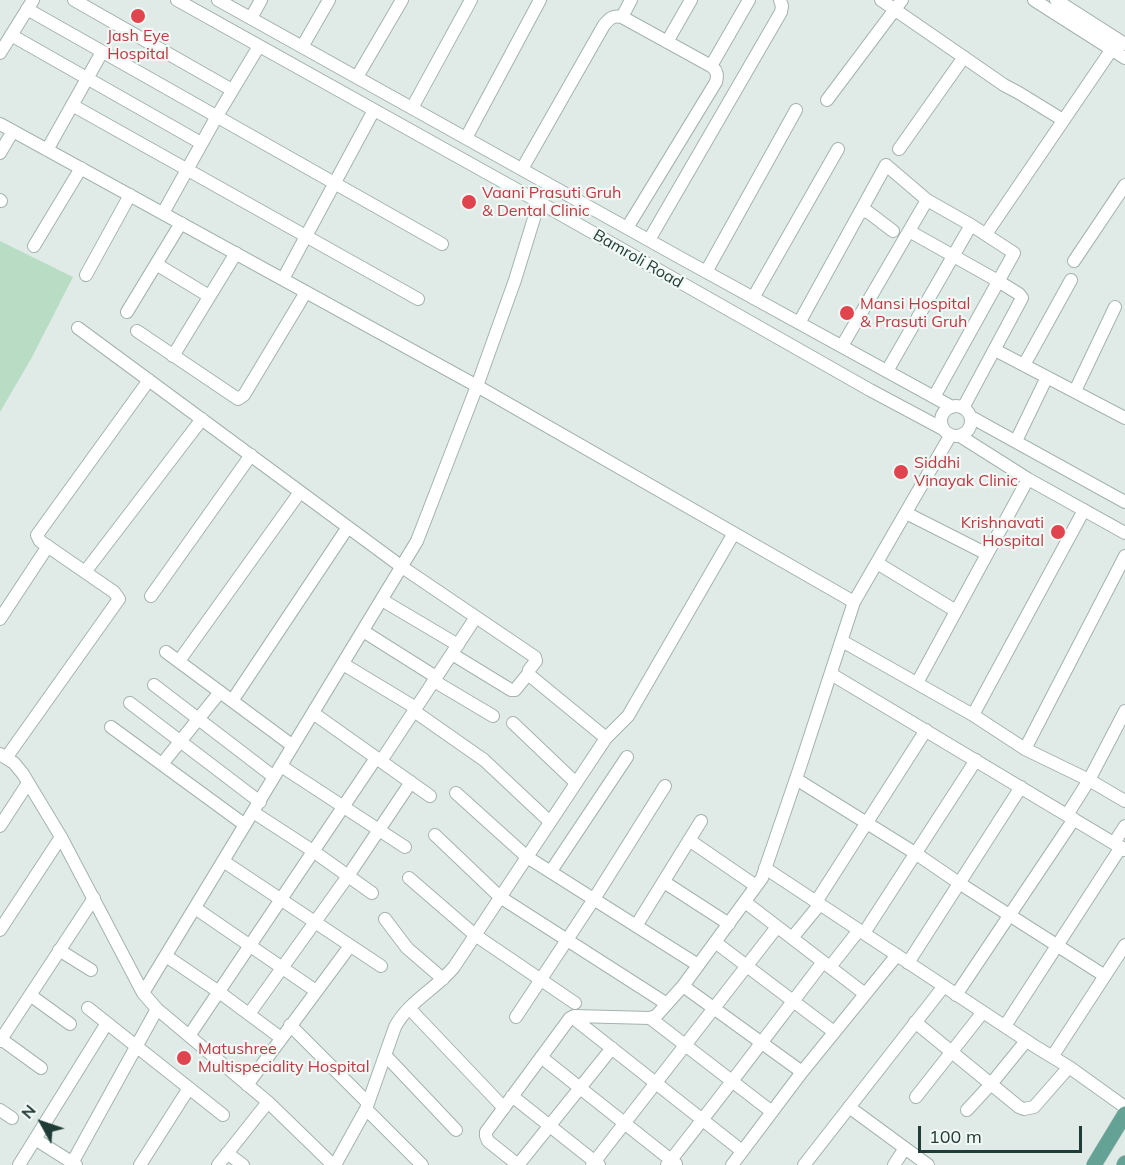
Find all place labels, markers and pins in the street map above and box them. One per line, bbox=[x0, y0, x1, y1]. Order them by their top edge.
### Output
marker: Jash Eye Hospital bbox=[129, 7, 147, 25]
place label: Jash Eye Hospital bbox=[107, 26, 169, 64]
place label: Vaani Prasuti Gruh & Dental Clinic bbox=[482, 183, 621, 221]
marker: Vaani Prasuti Gruh & Dental Clinic bbox=[460, 193, 478, 211]
place label: Mansi Hospital & Prasuti Gruh bbox=[860, 294, 970, 332]
marker: Mansi Hospital & Prasuti Gruh bbox=[838, 304, 856, 322]
place label: Siddhi Vinayak Clinic bbox=[914, 453, 1018, 491]
marker: Siddhi Vinayak Clinic bbox=[892, 463, 910, 481]
place label: Krishnavati Hospital bbox=[961, 513, 1044, 551]
marker: Krishnavati Hospital bbox=[1049, 523, 1067, 541]
place label: Matushree Multispeciality Hospital bbox=[198, 1039, 369, 1077]
marker: Matushree Multispeciality Hospital bbox=[175, 1049, 193, 1067]

